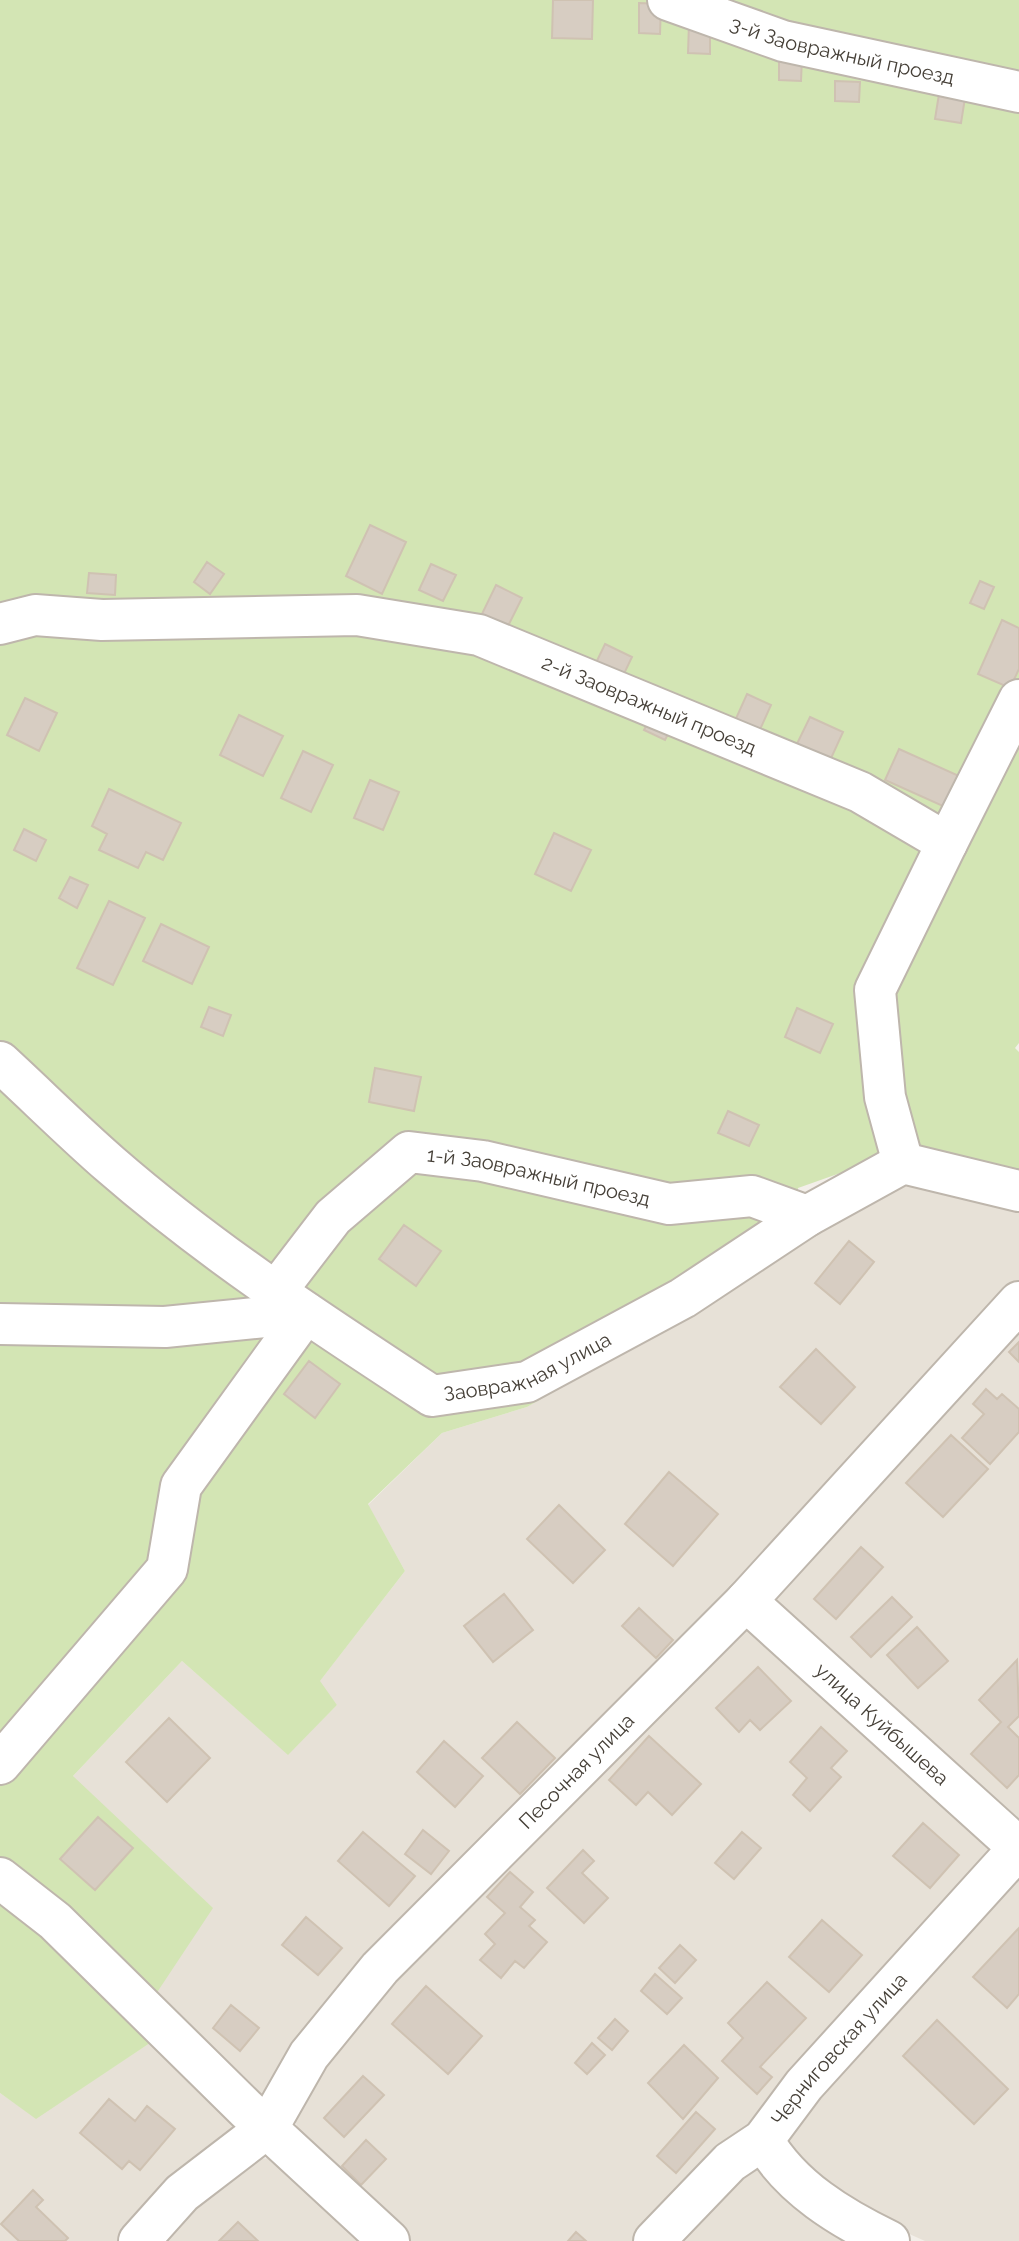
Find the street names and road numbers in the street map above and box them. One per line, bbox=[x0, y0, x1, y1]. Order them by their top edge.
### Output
street label: 3-й Заовражный проезд bbox=[727, 11, 957, 90]
street label: 2-й Заовражный проезд bbox=[538, 650, 760, 760]
street label: 1-й Заовражный проезд bbox=[426, 1142, 653, 1211]
street label: Заовражная улица bbox=[442, 1327, 615, 1406]
street label: улица Куйбышева bbox=[810, 1658, 954, 1790]
street label: Песочная улица bbox=[514, 1708, 639, 1834]
street label: Черниговская улица bbox=[766, 1968, 912, 2130]

